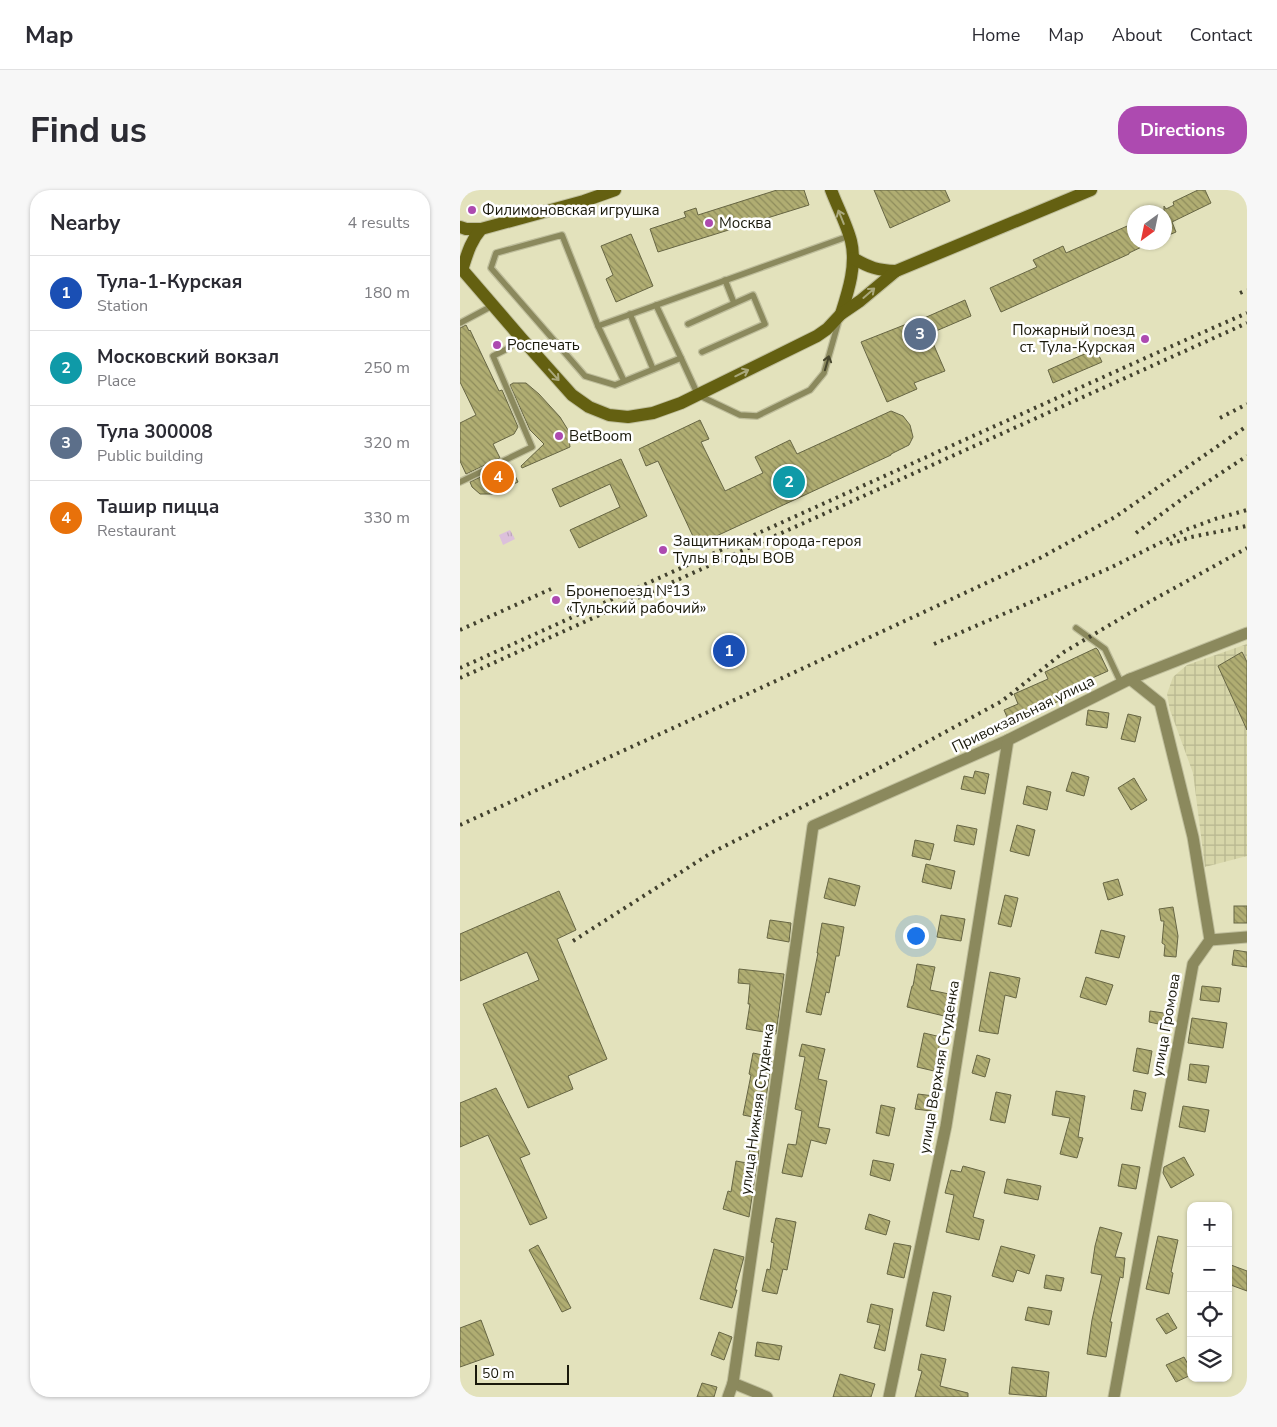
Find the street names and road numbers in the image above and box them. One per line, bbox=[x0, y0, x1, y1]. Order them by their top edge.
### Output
street label: Привокзальная улица bbox=[948, 671, 1098, 757]
street label: улица Громова bbox=[1147, 972, 1185, 1078]
street label: улица Верхняя Cтуденка bbox=[914, 979, 964, 1155]
street label: улица Нижняя Cтуденкa bbox=[735, 1022, 779, 1196]

